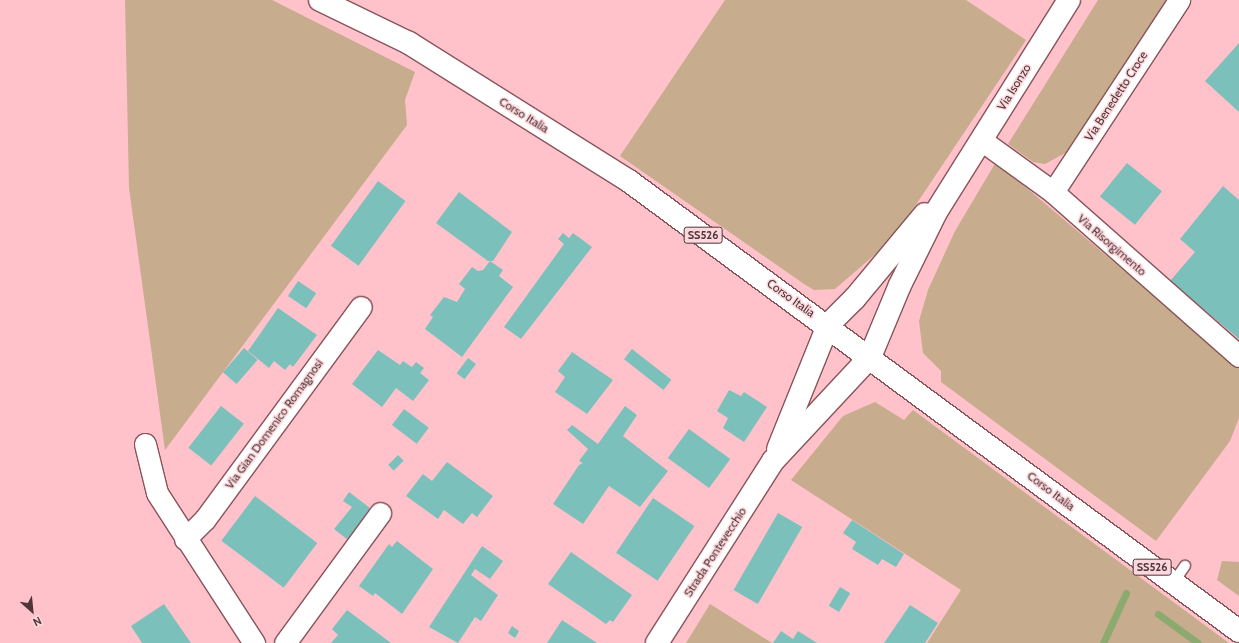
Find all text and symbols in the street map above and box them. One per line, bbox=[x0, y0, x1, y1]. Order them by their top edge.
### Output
street label: Via Benedetto Croce bbox=[1082, 48, 1150, 144]
street label: Via Isonzo bbox=[994, 61, 1034, 113]
street label: Corso Italia bbox=[497, 94, 551, 136]
street label: Via Risorgimento bbox=[1075, 211, 1149, 279]
road number: SS526 bbox=[683, 226, 723, 244]
street label: Corso Italia bbox=[764, 276, 818, 320]
street label: Via Gian Domenico Romagnosi bbox=[222, 356, 326, 492]
street label: Corso Italia bbox=[1024, 468, 1078, 514]
street label: Strada Pontevecchio bbox=[681, 505, 749, 599]
road number: SS526 bbox=[1132, 558, 1172, 576]
north arrow bbox=[12, 591, 52, 631]
text: N bbox=[31, 614, 44, 630]

